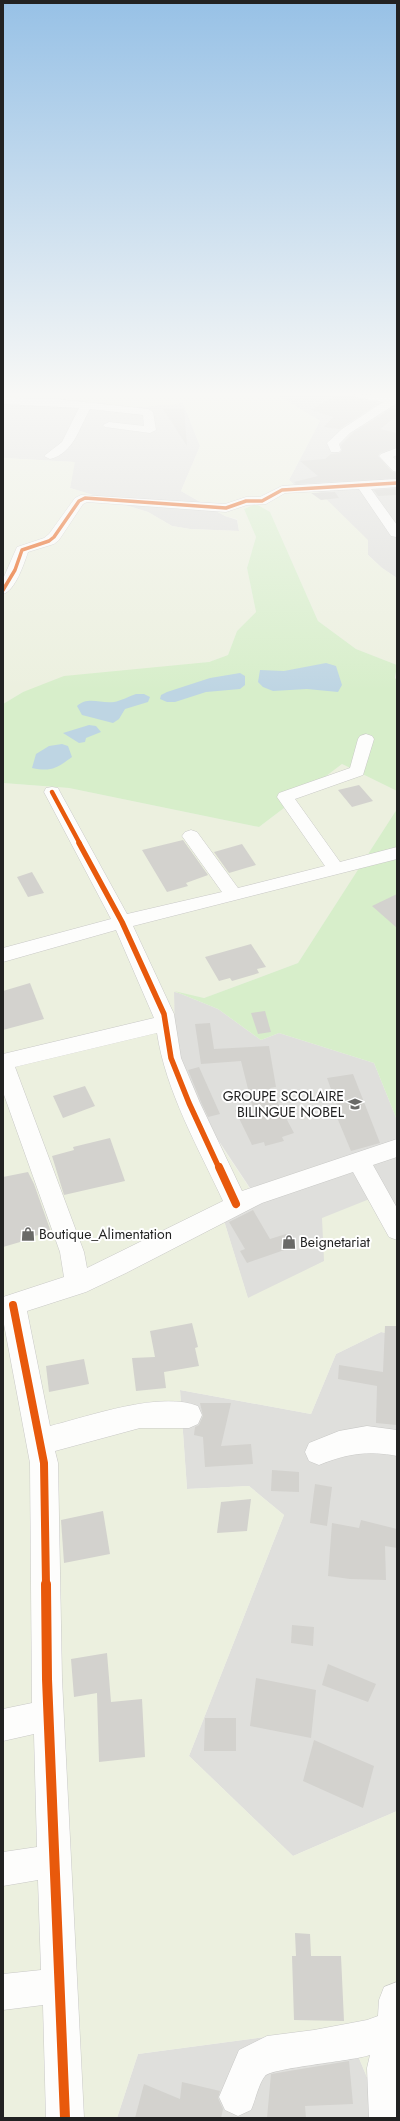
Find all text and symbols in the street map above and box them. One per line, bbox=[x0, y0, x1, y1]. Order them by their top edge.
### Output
place label: GROUPE SCOLAIRE BILINGUE NOBEL bbox=[223, 1086, 345, 1122]
school or university icon: GROUPE SCOLAIRE BILINGUE NOBEL bbox=[347, 1096, 363, 1112]
place label: Boutique_Alimentation bbox=[39, 1224, 172, 1244]
shop icon: Boutique_Alimentation bbox=[20, 1226, 36, 1242]
place label: Beignetariat bbox=[300, 1232, 370, 1252]
shop icon: Beignetariat bbox=[281, 1234, 297, 1250]

